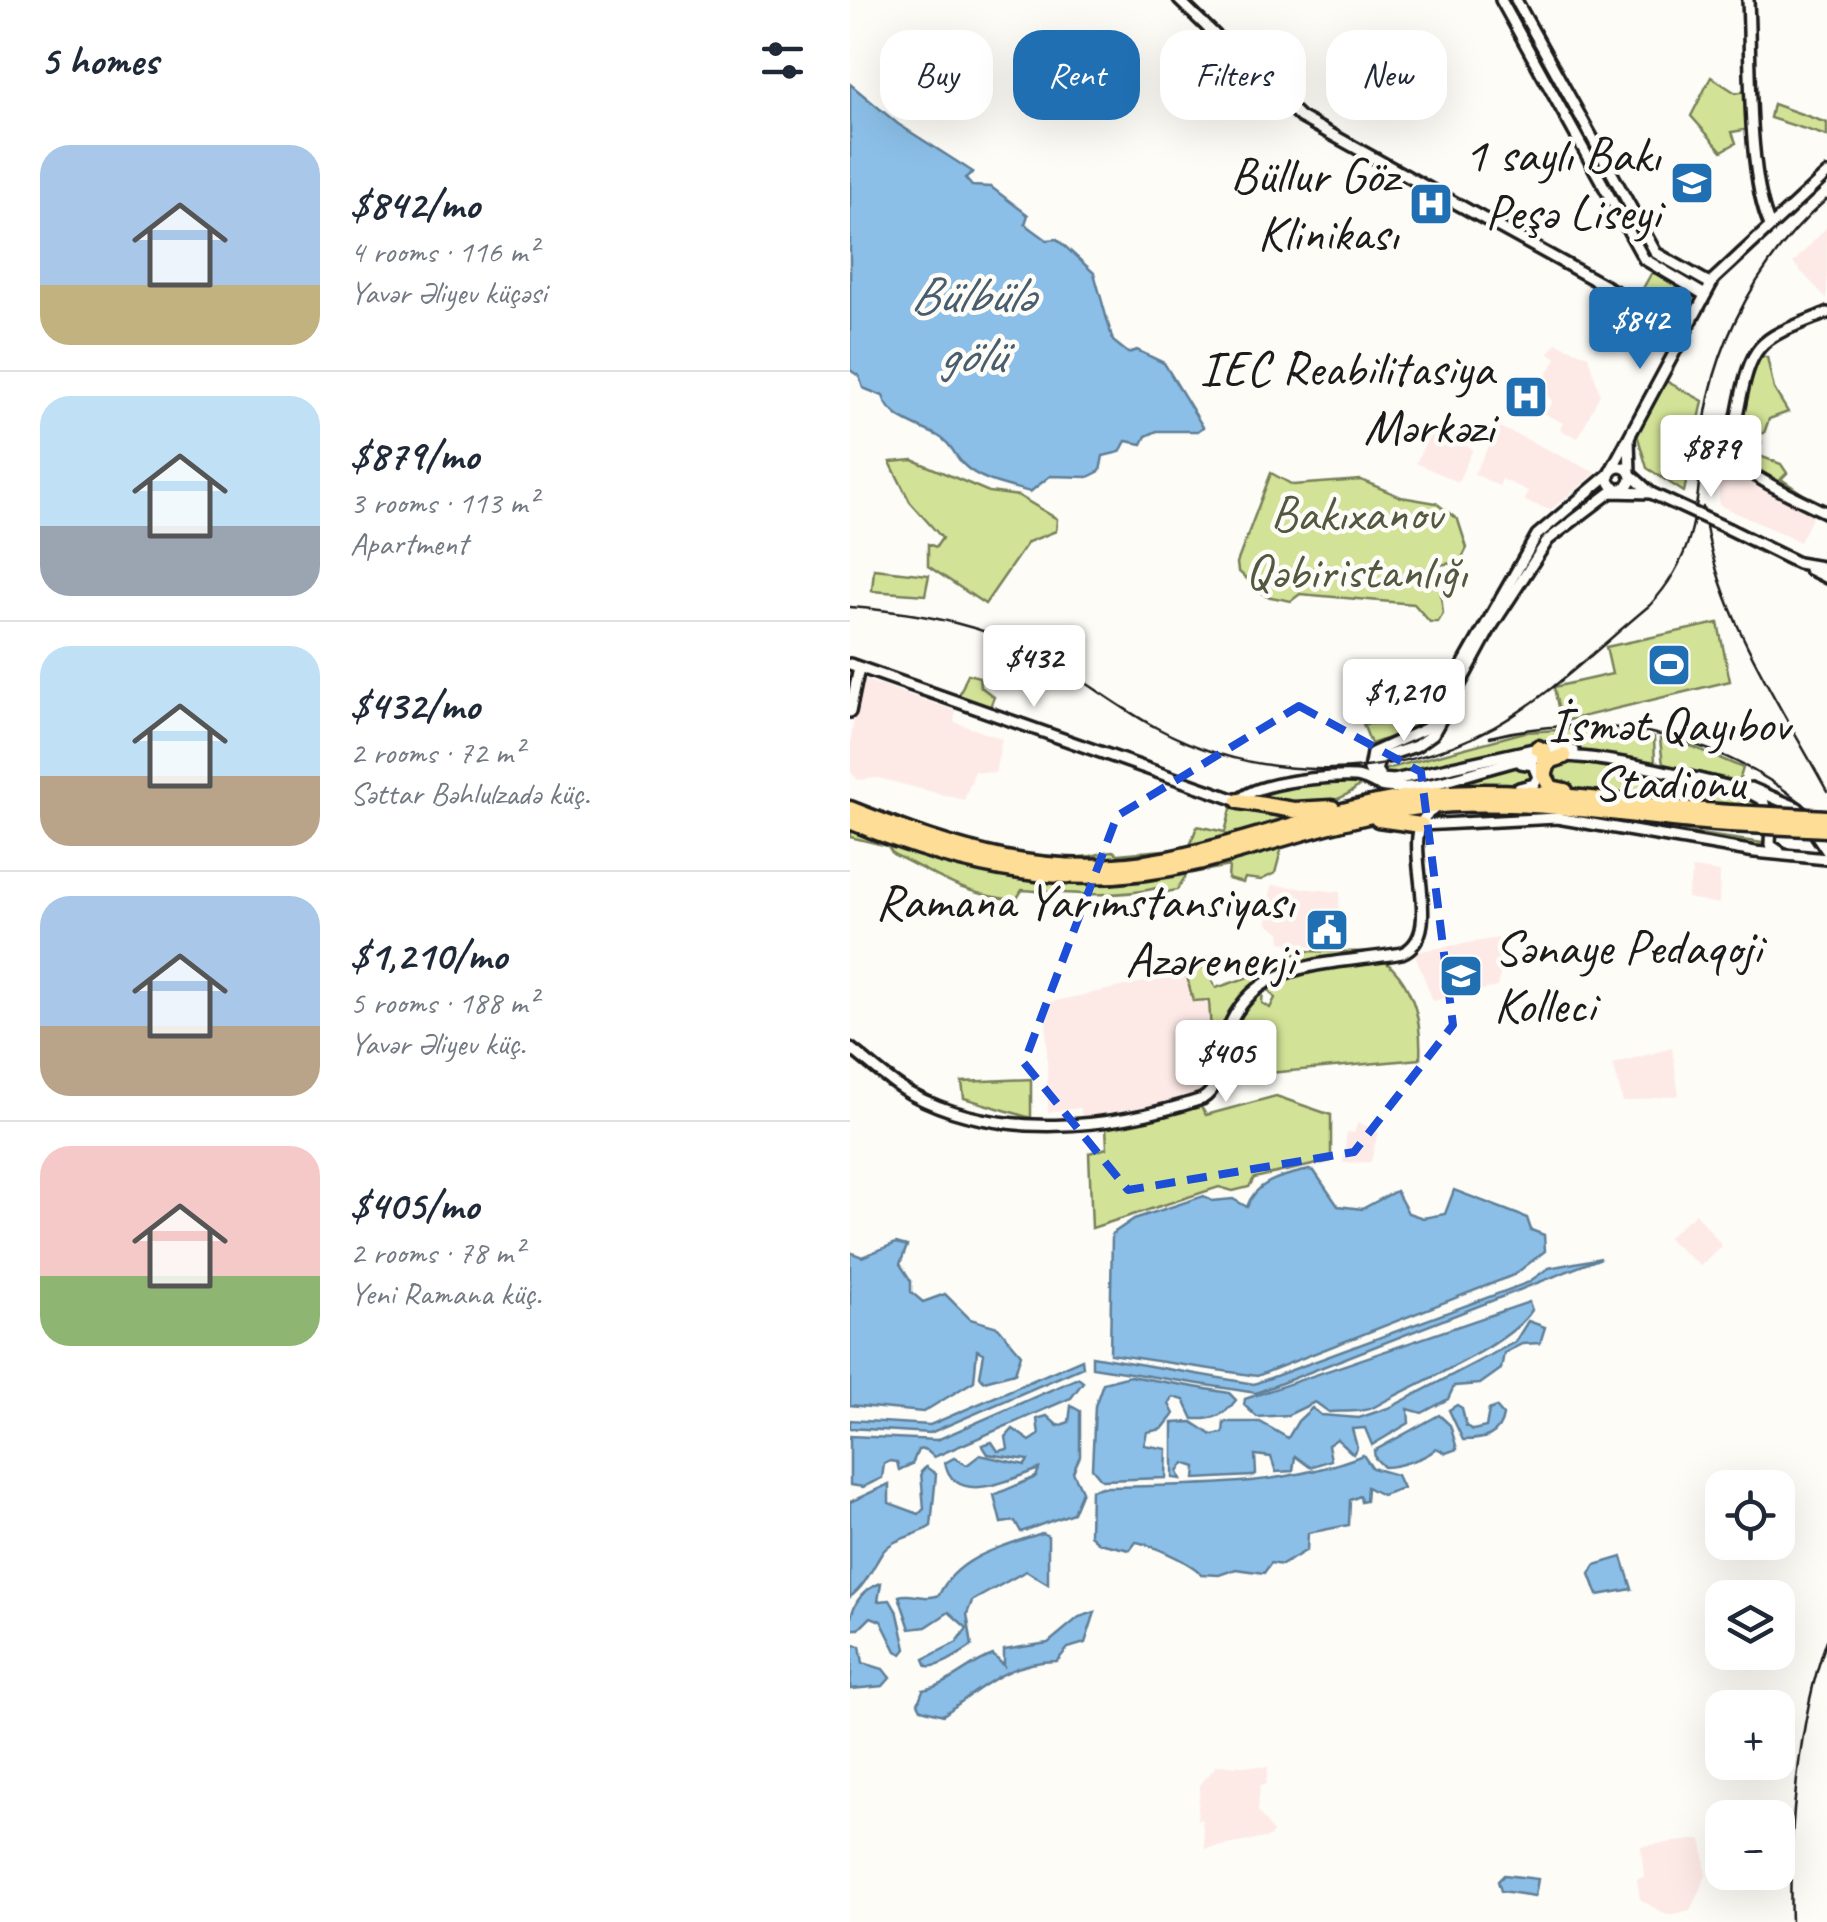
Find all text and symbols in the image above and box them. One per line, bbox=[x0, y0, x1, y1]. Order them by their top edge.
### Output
chip: Buy bbox=[880, 30, 993, 120]
chip: Rent bbox=[1013, 30, 1140, 120]
chip: Filters bbox=[1160, 30, 1306, 120]
chip: New bbox=[1326, 30, 1447, 120]
icon: filters bbox=[755, 33, 810, 88]
text: 5 homes bbox=[40, 34, 158, 87]
place label: 1 saylı Bakı Peşə Liseyi bbox=[1464, 123, 1666, 244]
place label: Büllur Göz Klinikası bbox=[1230, 144, 1403, 265]
school or university icon: 1 saylı Bakı Peşə Liseyi bbox=[1669, 160, 1715, 206]
text: $842/mo bbox=[350, 178, 479, 231]
hospital icon: Büllur Göz Klinikası bbox=[1408, 181, 1454, 227]
icon: home bbox=[120, 185, 240, 305]
text: 4 rooms · 116 m² bbox=[350, 231, 537, 272]
water label: Bülbülə gölü bbox=[910, 262, 1039, 388]
text: Yavər Əliyev küçəsi bbox=[350, 272, 547, 313]
pin: $842 bbox=[1581, 287, 1699, 372]
text: $842 bbox=[1611, 299, 1669, 340]
place label: IEC Reabilitasiya Mərkəzi bbox=[1199, 337, 1500, 458]
hospital icon: IEC Reabilitasiya Mərkəzi bbox=[1503, 374, 1549, 420]
pin: $879 bbox=[1652, 415, 1770, 500]
text: $879 bbox=[1682, 427, 1740, 468]
text: $879/mo bbox=[350, 429, 479, 482]
icon: home bbox=[120, 436, 240, 556]
text: 3 rooms · 113 m² bbox=[350, 482, 537, 523]
park label: Bakıxanov Qəbiristanlığı bbox=[1245, 482, 1468, 603]
text: Apartment bbox=[350, 523, 468, 564]
pin: $432 bbox=[975, 625, 1093, 710]
text: $432 bbox=[1005, 637, 1063, 678]
sports icon: İsmət Qayıbov Stadionu bbox=[1646, 642, 1692, 688]
pin: $1,210 bbox=[1323, 659, 1485, 744]
text: $1,210 bbox=[1365, 671, 1443, 712]
text: $432/mo bbox=[350, 679, 479, 732]
icon: home bbox=[120, 686, 240, 806]
place label: İsmət Qayıbov Stadionu bbox=[1548, 693, 1793, 814]
text: 2 rooms · 72 m² bbox=[350, 732, 523, 773]
text: Səttar Bəhlulzadə küç. bbox=[350, 773, 590, 814]
place label: Ramana Yarımstansiyası Azərenerji bbox=[875, 870, 1300, 991]
public building icon: Ramana Yarımstansiyası Azərenerji bbox=[1304, 907, 1350, 953]
place label: Sənaye Pedaqoji Kolleci bbox=[1494, 916, 1767, 1037]
text: $1,210/mo bbox=[350, 929, 507, 982]
icon: home bbox=[120, 936, 240, 1056]
school or university icon: Sənaye Pedaqoji Kolleci bbox=[1438, 953, 1484, 999]
text: 5 rooms · 188 m² bbox=[350, 982, 537, 1023]
pin: $405 bbox=[1167, 1020, 1285, 1105]
text: Yavər Əliyev küç. bbox=[350, 1023, 526, 1064]
text: $405 bbox=[1197, 1032, 1255, 1073]
text: $405/mo bbox=[350, 1179, 479, 1232]
icon: home bbox=[120, 1186, 240, 1306]
text: 2 rooms · 78 m² bbox=[350, 1232, 523, 1273]
text: Yeni Ramana küç. bbox=[350, 1273, 542, 1314]
map controls bbox=[1705, 1470, 1795, 1890]
button: locate bbox=[1705, 1470, 1795, 1560]
button: layers bbox=[1705, 1580, 1795, 1670]
button: + bbox=[1705, 1690, 1795, 1780]
button: − bbox=[1705, 1800, 1795, 1890]

